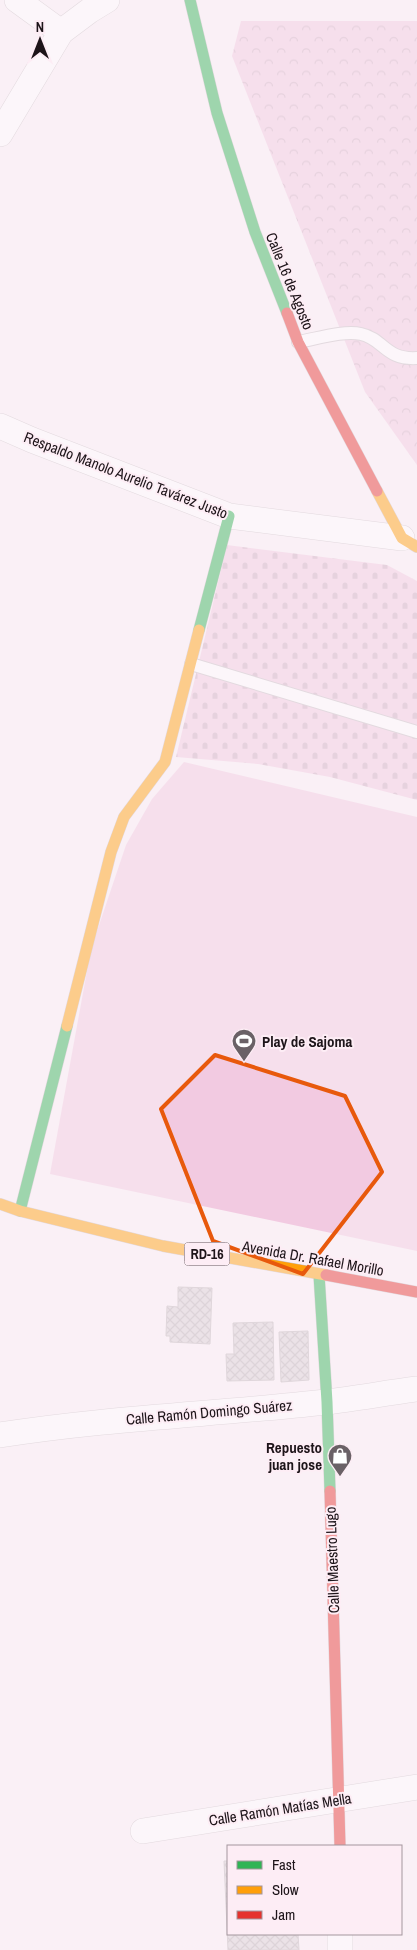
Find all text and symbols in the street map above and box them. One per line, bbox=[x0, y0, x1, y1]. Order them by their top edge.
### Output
north arrow bbox=[15, 15, 65, 65]
text: N bbox=[36, 18, 44, 36]
street label: Calle 16 de Agosto bbox=[261, 229, 319, 333]
street label: Respaldo Manolo Aurelio Tavárez Justo bbox=[21, 426, 231, 524]
sports icon: Play de Sajoma bbox=[231, 1028, 257, 1062]
place label: Play de Sajoma bbox=[262, 1031, 352, 1052]
street label: Avenida Dr. Rafael Morillo bbox=[240, 1235, 386, 1281]
road number: RD-16 bbox=[184, 1242, 230, 1266]
street label: Calle Ramón Domingo Suárez bbox=[125, 1394, 293, 1430]
place label: Repuesto juan jose bbox=[266, 1437, 322, 1475]
shop icon: Repuesto juan jose bbox=[327, 1443, 353, 1477]
street label: Calle Maestro Lugo bbox=[320, 1506, 344, 1614]
street label: Calle Ramón Matías Mella bbox=[207, 1787, 353, 1831]
legend bbox=[227, 1845, 402, 1935]
text: Fast bbox=[272, 1854, 296, 1875]
text: Slow bbox=[272, 1879, 299, 1900]
text: Jam bbox=[272, 1904, 295, 1925]

